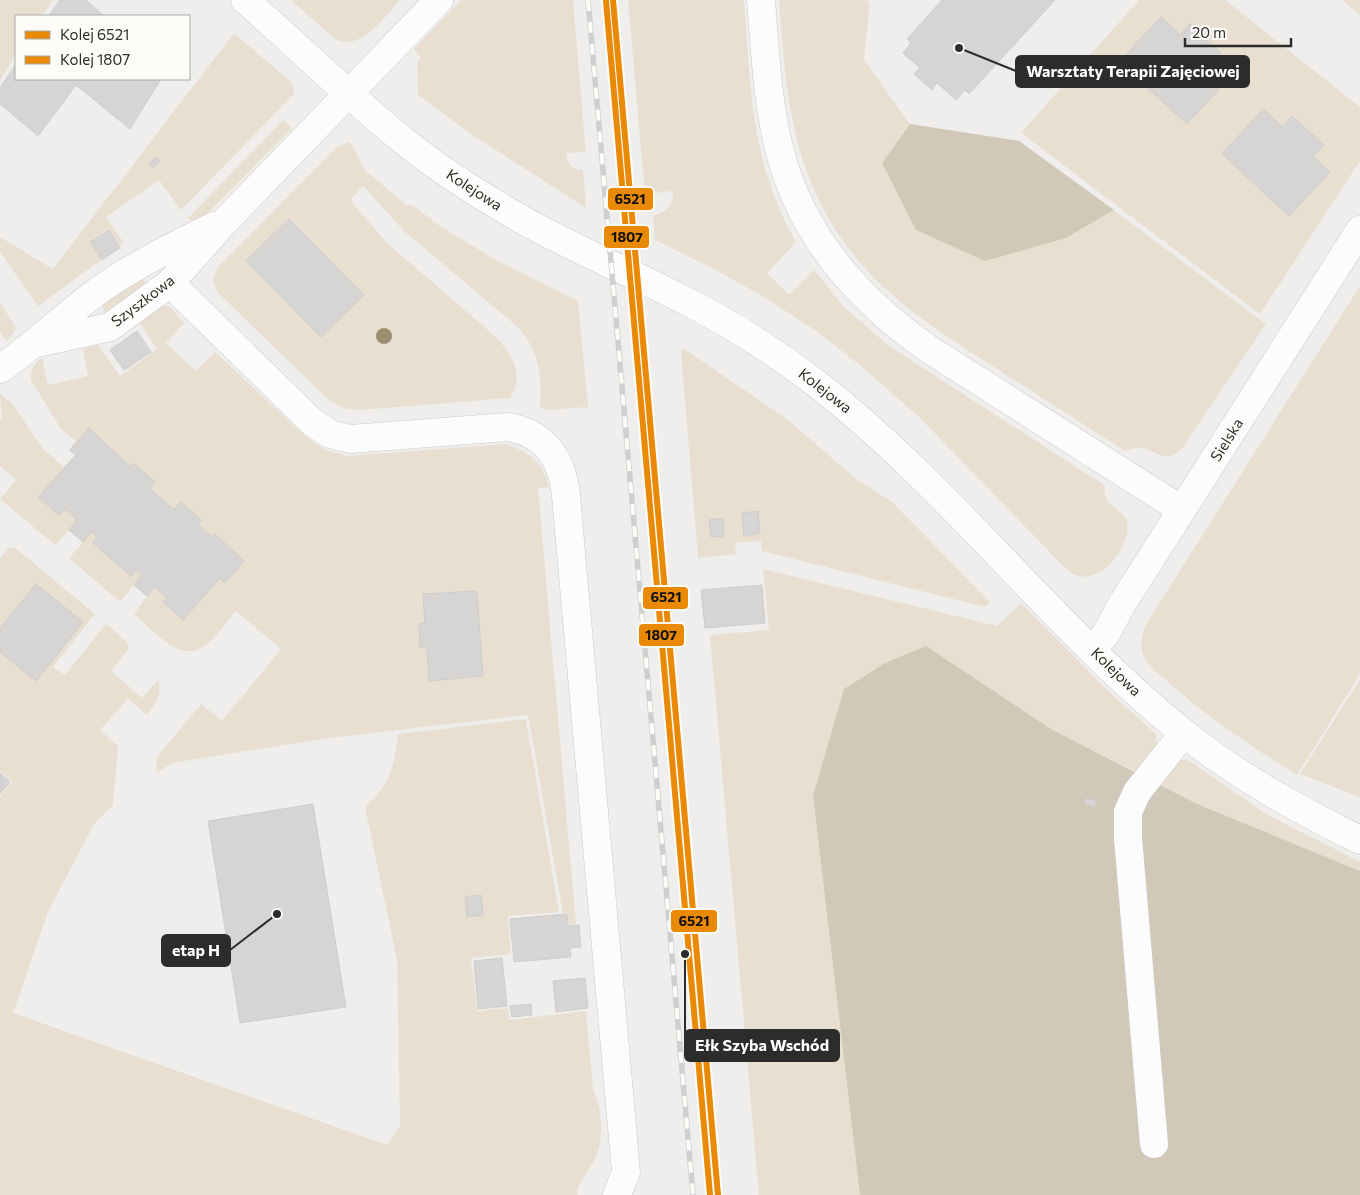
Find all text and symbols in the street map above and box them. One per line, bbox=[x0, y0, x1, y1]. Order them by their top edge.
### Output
legend bbox=[15, 15, 190, 80]
scale bar bbox=[1185, 15, 1291, 47]
text: 20 m bbox=[1192, 23, 1226, 41]
text: Kolej 6521 bbox=[60, 25, 129, 43]
text: Kolej 1807 bbox=[60, 50, 130, 68]
callout: Warsztaty Terapii Zajęciowej bbox=[1016, 56, 1249, 87]
text: Warsztaty Terapii Zajęciowej bbox=[1026, 61, 1240, 80]
street label: Kolejowa bbox=[443, 165, 506, 214]
line badge: 6521 bbox=[607, 187, 654, 211]
text: 6521 bbox=[614, 190, 646, 207]
line badge: 1807 bbox=[603, 225, 650, 249]
text: 1807 bbox=[611, 228, 643, 245]
street label: Szyszkowa bbox=[107, 271, 178, 330]
street label: Kolejowa bbox=[795, 364, 856, 417]
street label: Sielska bbox=[1206, 415, 1246, 464]
line badge: 6521 bbox=[642, 586, 689, 610]
text: 6521 bbox=[650, 588, 682, 605]
line badge: 1807 bbox=[638, 623, 685, 647]
text: 1807 bbox=[645, 626, 677, 643]
street label: Kolejowa bbox=[1088, 643, 1145, 699]
line badge: 6521 bbox=[670, 909, 718, 933]
text: 6521 bbox=[678, 912, 710, 929]
callout: etap H bbox=[162, 935, 230, 966]
text: etap H bbox=[172, 940, 220, 959]
callout: Ełk Szyba Wschód bbox=[685, 1030, 839, 1061]
text: Ełk Szyba Wschód bbox=[695, 1035, 829, 1054]

